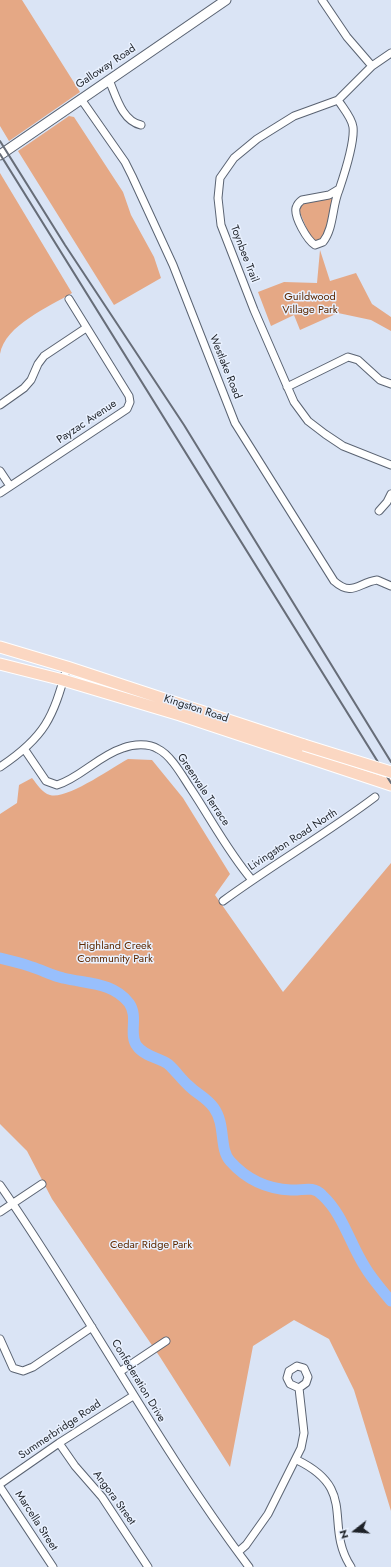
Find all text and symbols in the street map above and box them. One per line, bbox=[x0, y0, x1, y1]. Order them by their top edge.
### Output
street label: Galloway Road bbox=[74, 42, 138, 92]
street label: Toynbee Trail bbox=[227, 224, 261, 284]
park label: Guildwood Village Park bbox=[282, 290, 338, 316]
street label: Westlake Road bbox=[206, 333, 244, 401]
street label: Payzac Avenue bbox=[55, 397, 119, 447]
street label: Kingston Road bbox=[162, 692, 230, 726]
street label: Greenvale Terrace bbox=[174, 751, 232, 829]
street label: Livingston Road North bbox=[246, 806, 340, 874]
park label: Highland Creek Community Park bbox=[77, 939, 153, 965]
park label: Cedar Ridge Park bbox=[110, 1238, 192, 1252]
street label: Confederation Drive bbox=[108, 1337, 168, 1425]
street label: Summerbridge Road bbox=[16, 1398, 104, 1462]
street label: Angora Street bbox=[90, 1468, 138, 1528]
street label: Marcella Street bbox=[12, 1489, 60, 1553]
north arrow bbox=[335, 1511, 375, 1551]
text: N bbox=[335, 1528, 352, 1541]

